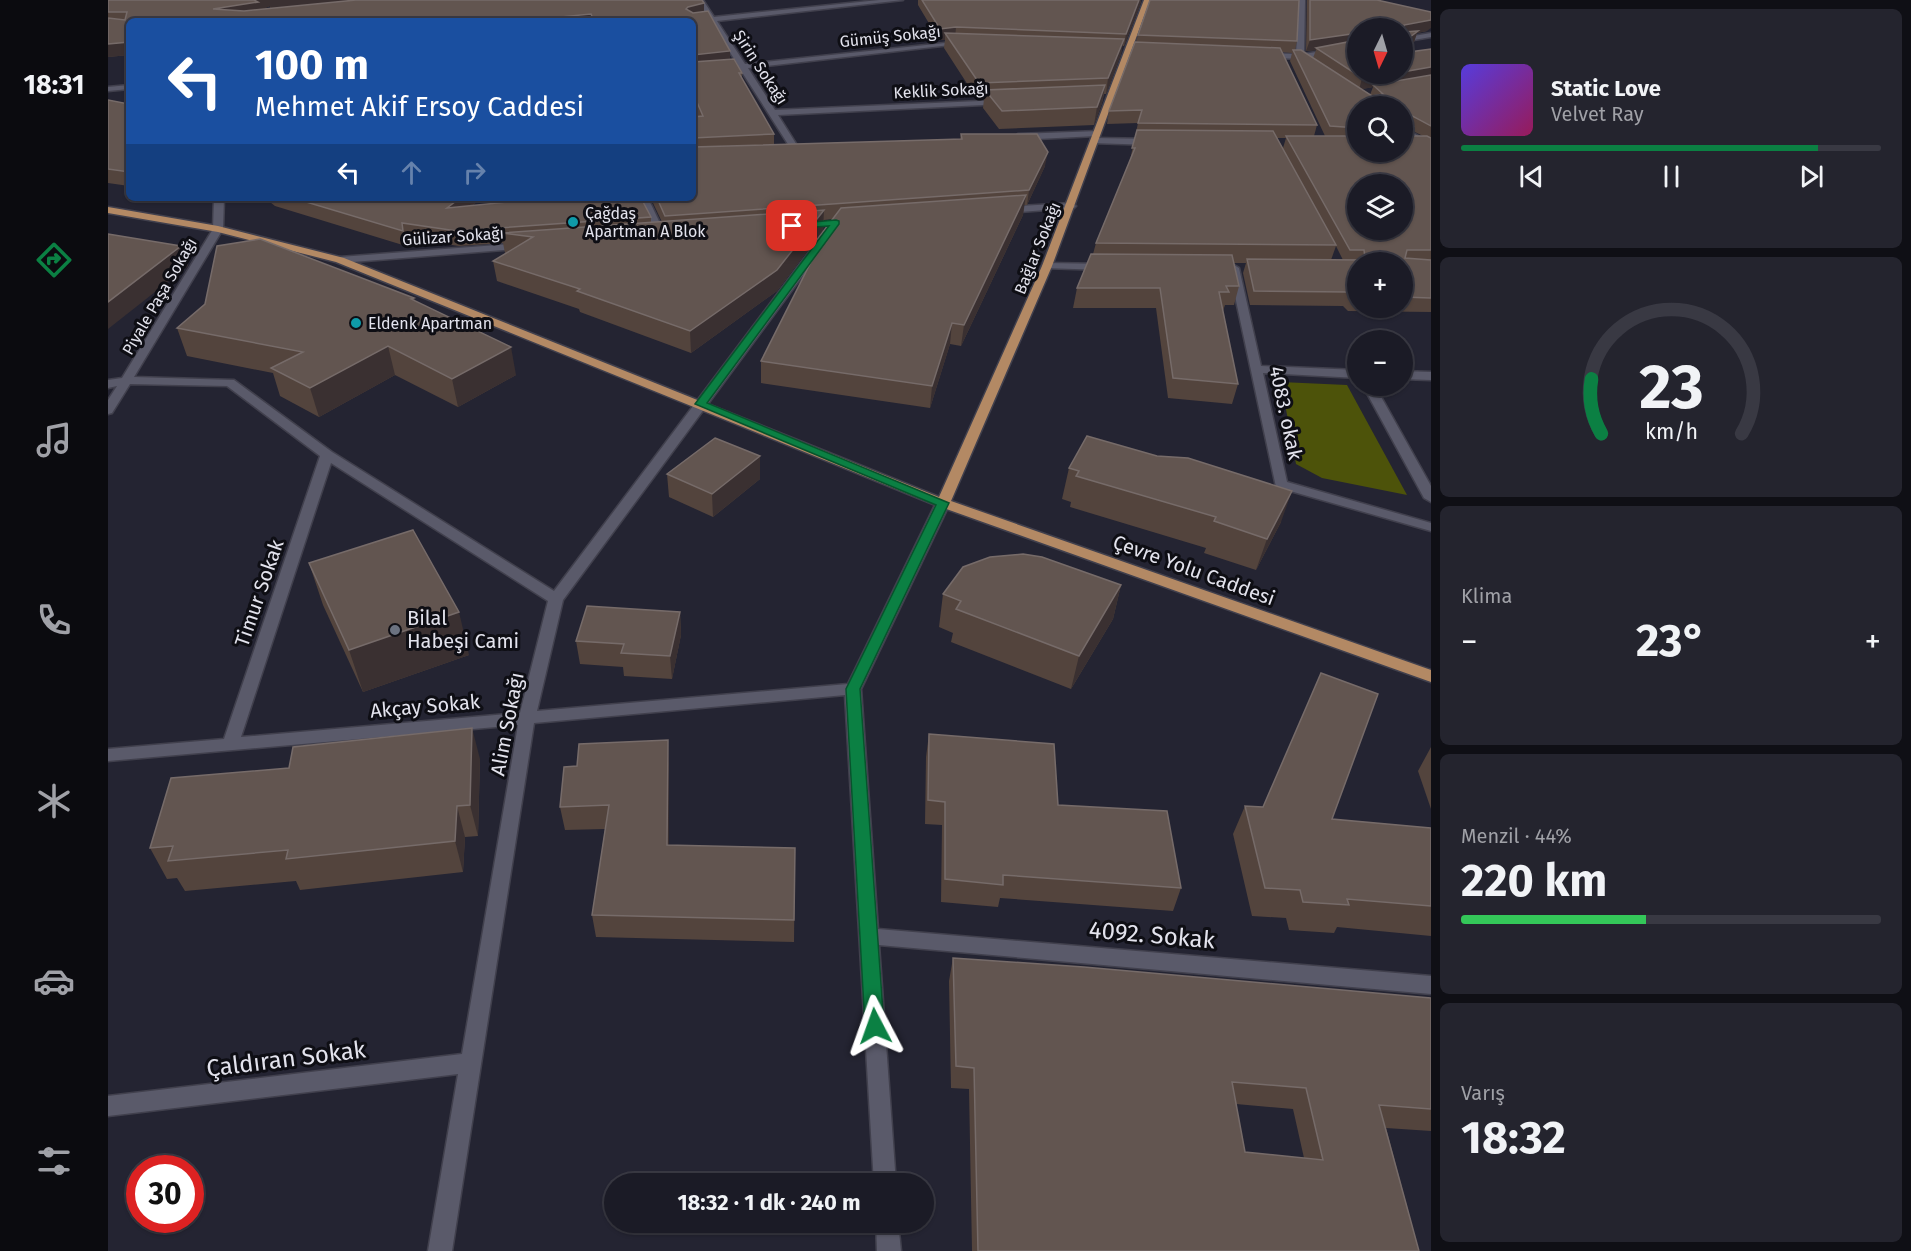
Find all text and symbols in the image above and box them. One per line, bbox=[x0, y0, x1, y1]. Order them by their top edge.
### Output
north arrow bbox=[1347, 18, 1413, 84]
map controls bbox=[1347, 18, 1413, 396]
street label: Gümüş Sokağı bbox=[839, 22, 942, 52]
street label: Şirin Sokağı bbox=[729, 26, 792, 109]
text: 100 m bbox=[255, 40, 369, 90]
icon: left bbox=[156, 42, 234, 120]
text: 18:31 bbox=[23, 69, 85, 101]
text: Static Love bbox=[1551, 75, 1661, 102]
street label: Keklik Sokağı bbox=[893, 79, 989, 102]
text: Mehmet Akif Ersoy Caddesi bbox=[255, 91, 584, 123]
button: search bbox=[1347, 96, 1413, 162]
text: Velvet Ray bbox=[1551, 102, 1644, 126]
icon: left bbox=[332, 156, 365, 189]
icon: ahead bbox=[395, 156, 428, 189]
icon: right bbox=[458, 156, 491, 189]
icon: previous bbox=[1515, 160, 1548, 193]
icon: pause bbox=[1655, 160, 1688, 193]
icon: next bbox=[1795, 160, 1828, 193]
button: layers bbox=[1347, 174, 1413, 240]
street label: Bağlar Sokağı bbox=[1010, 199, 1065, 297]
pin bbox=[766, 200, 817, 251]
place label: Çağdaş Apartman A Blok bbox=[585, 204, 706, 241]
icon: arrive bbox=[775, 209, 808, 242]
marker: Çağdaş Apartman A Blok bbox=[566, 215, 580, 229]
street label: Gülizar Sokağı bbox=[402, 223, 505, 250]
street label: Piyale Paşa Sokağı bbox=[118, 234, 202, 359]
icon: directions bbox=[33, 239, 75, 281]
button: + bbox=[1347, 252, 1413, 318]
place label: Eldenk Apartman bbox=[368, 314, 492, 333]
marker: Eldenk Apartman bbox=[349, 316, 363, 330]
button: − bbox=[1347, 330, 1413, 396]
text: 23 bbox=[1639, 350, 1703, 425]
street label: 4083. okak bbox=[1264, 364, 1308, 463]
icon: music bbox=[33, 419, 75, 461]
text: km/h bbox=[1644, 420, 1698, 446]
street label: Çevre Yolu Caddesi bbox=[1109, 530, 1278, 611]
street label: Timur Sokak bbox=[230, 536, 289, 650]
text: Klima bbox=[1461, 584, 1512, 608]
icon: phone bbox=[33, 599, 75, 641]
place label: Bilal Habeşi Cami bbox=[407, 606, 519, 654]
text: 23° bbox=[1636, 614, 1706, 668]
text: − bbox=[1461, 622, 1478, 662]
text: + bbox=[1865, 622, 1881, 662]
marker: Bilal Habeşi Cami bbox=[388, 623, 402, 637]
street label: Alim Sokağı bbox=[485, 670, 529, 778]
street label: Akçay Sokak bbox=[369, 689, 482, 724]
icon: climate bbox=[33, 780, 75, 822]
text: Menzil · 44% bbox=[1461, 824, 1572, 848]
text: 220 km bbox=[1461, 854, 1607, 908]
street label: 4092. Sokak bbox=[1088, 916, 1217, 955]
icon: car bbox=[33, 960, 75, 1002]
position arrow bbox=[843, 994, 907, 1058]
street label: Çaldıran Sokak bbox=[205, 1035, 368, 1083]
text: Varış bbox=[1461, 1081, 1505, 1105]
text: 18:32 bbox=[1461, 1111, 1566, 1165]
icon: filters bbox=[33, 1140, 75, 1182]
speed limit sign: 30 bbox=[126, 1155, 204, 1233]
text: 18:32 · 1 dk · 240 m bbox=[677, 1189, 861, 1216]

